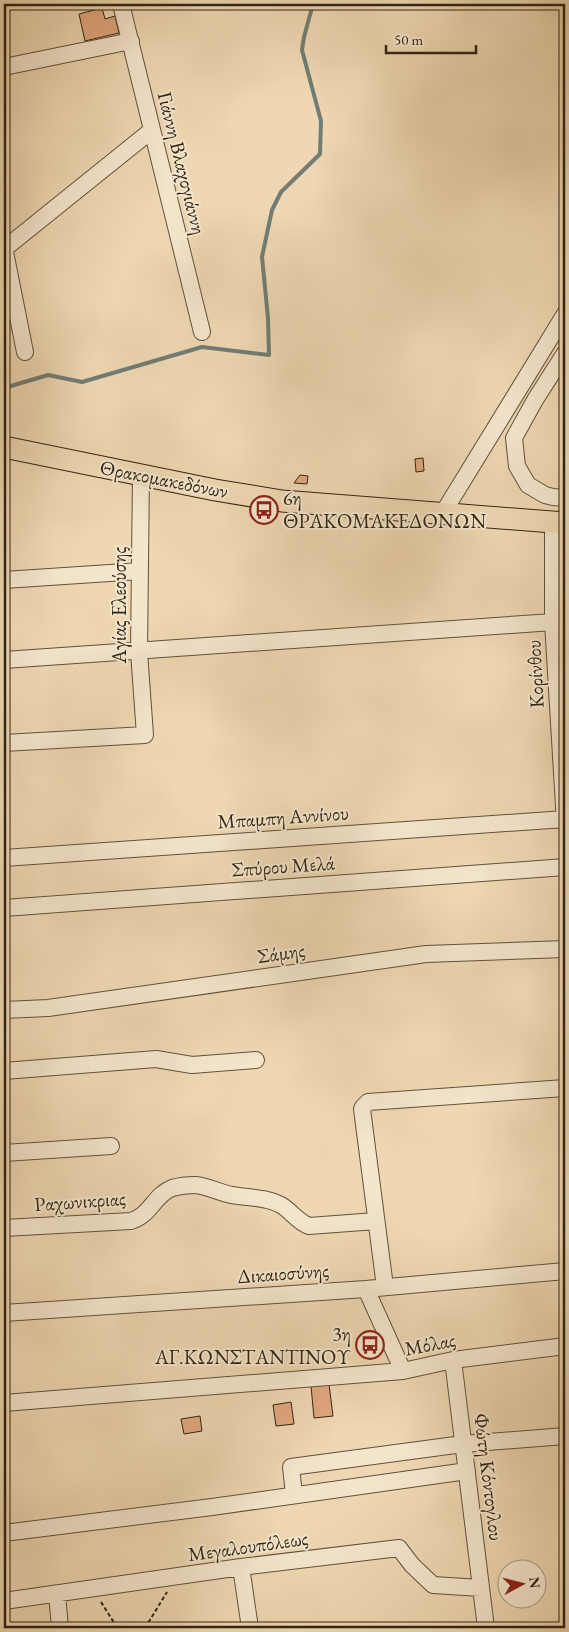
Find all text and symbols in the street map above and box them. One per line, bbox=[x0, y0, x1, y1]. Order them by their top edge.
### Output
scale bar bbox=[386, 22, 476, 54]
text: 50 m bbox=[394, 30, 423, 49]
street label: Γιάννη Βλαχογιάννη bbox=[152, 89, 212, 237]
street label: Θρακομακεδόνων bbox=[98, 454, 230, 504]
place label: 6η ΘΡΑΚΟΜΑΚΕΔΟΝΩΝ bbox=[283, 485, 486, 534]
bus stop icon: 6η ΘΡΑΚΟΜΑΚΕΔΟΝΩΝ bbox=[249, 495, 279, 525]
street label: Αγίας Ελεούσης bbox=[106, 546, 132, 664]
street label: Κορίνθου bbox=[520, 639, 550, 709]
street label: Μπαμπη Αννίνου bbox=[217, 799, 349, 835]
street label: Σπύρου Μελά bbox=[230, 849, 336, 883]
street label: Σάμης bbox=[255, 937, 307, 969]
street label: Ραχωνικριας bbox=[33, 1185, 127, 1217]
street label: Δικαιοσύνης bbox=[236, 1257, 330, 1289]
place label: 3η ΑΓ.ΚΩΝΣΤΑΝΤΙΝΟΥ bbox=[154, 1321, 351, 1370]
street label: Μόλας bbox=[402, 1326, 458, 1362]
bus stop icon: 3η ΑΓ.ΚΩΝΣΤΑΝΤΙΝΟΥ bbox=[355, 1330, 385, 1360]
street label: Φώτη Κόντογλου bbox=[468, 1412, 510, 1542]
street label: Μεγαλουπόλεως bbox=[186, 1525, 310, 1567]
north arrow bbox=[496, 1560, 546, 1610]
text: N bbox=[525, 1576, 545, 1590]

